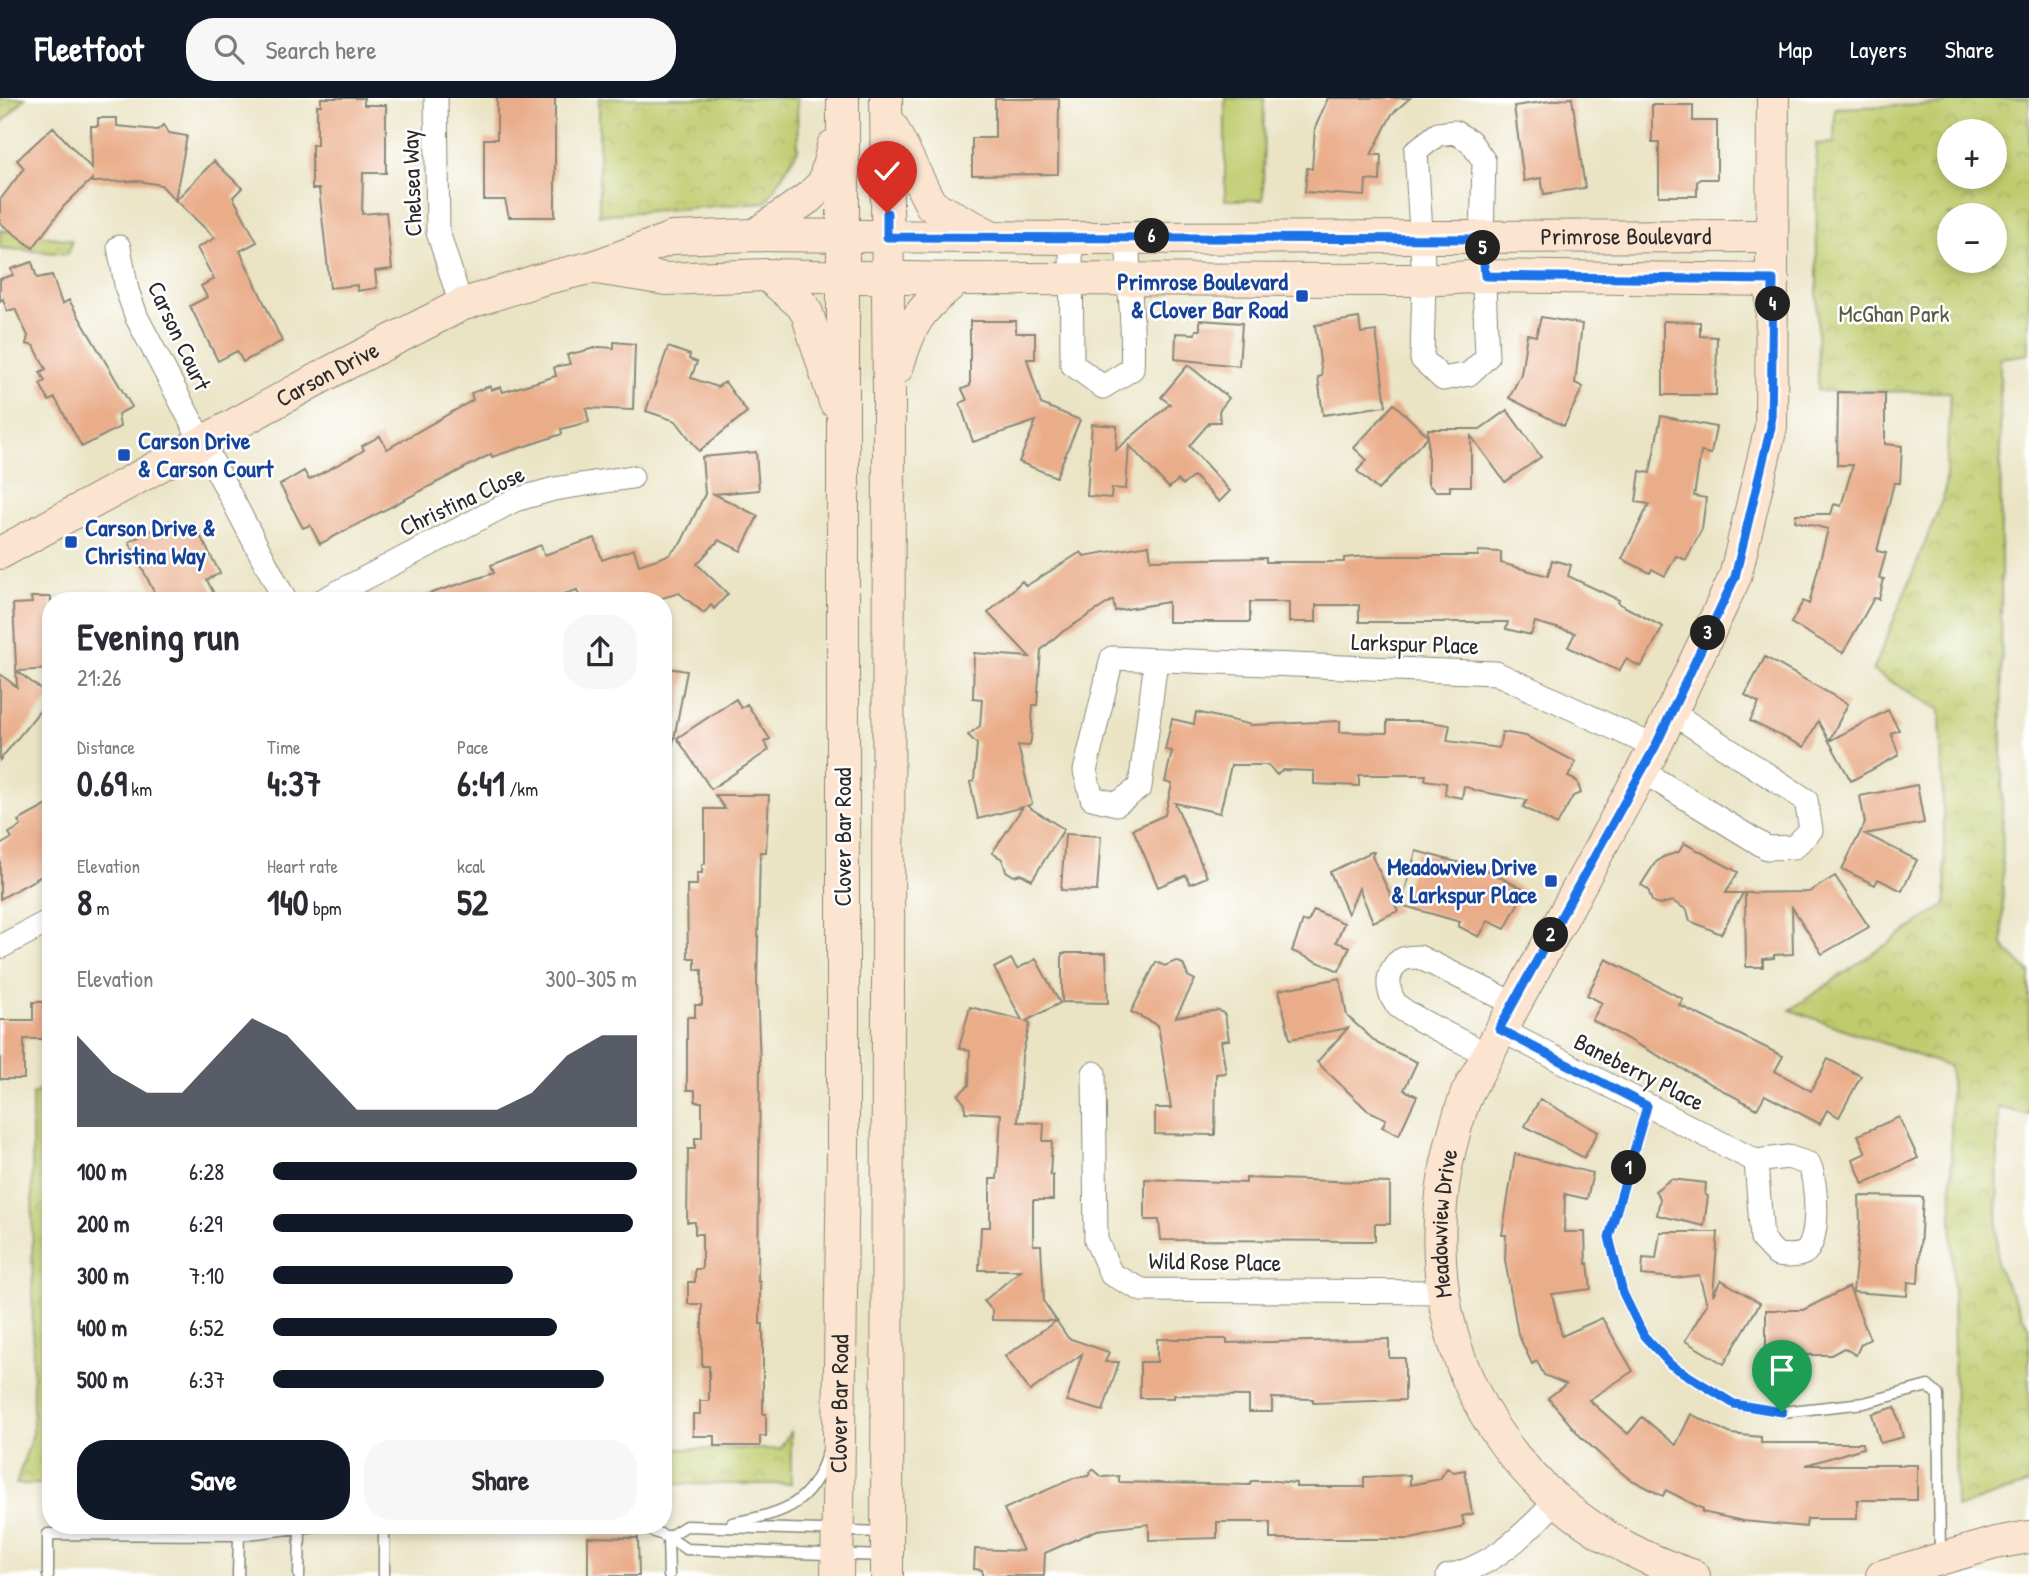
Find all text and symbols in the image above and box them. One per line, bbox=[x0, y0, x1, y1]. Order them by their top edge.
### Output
search box bbox=[186, 18, 676, 81]
text: Fleetfoot bbox=[35, 27, 144, 71]
icon: search bbox=[210, 30, 248, 68]
text: Search here bbox=[266, 32, 377, 67]
text: Map bbox=[1778, 33, 1812, 65]
text: Layers bbox=[1850, 33, 1907, 65]
text: Share bbox=[1945, 33, 1994, 65]
map controls bbox=[1937, 119, 2007, 273]
button: + bbox=[1937, 119, 2007, 189]
street label: Chelsea Way bbox=[393, 129, 429, 237]
pin bbox=[857, 141, 917, 213]
icon: check bbox=[868, 152, 906, 190]
button: − bbox=[1937, 203, 2007, 273]
pin: 6 bbox=[1134, 218, 1170, 254]
street label: Primrose Boulevard bbox=[1540, 219, 1711, 252]
text: 6 bbox=[1148, 222, 1155, 248]
pin: 5 bbox=[1466, 230, 1500, 266]
text: 5 bbox=[1478, 234, 1487, 260]
place label: Primrose Boulevard & Clover Bar Road bbox=[1117, 265, 1289, 325]
street label: Carson Court bbox=[141, 276, 219, 396]
pin: 4 bbox=[1756, 286, 1790, 322]
marker: Primrose Boulevard & Clover Bar Road bbox=[1294, 288, 1310, 304]
text: 4 bbox=[1769, 290, 1776, 316]
park label: McGhan Park bbox=[1838, 297, 1950, 329]
street label: Carson Drive bbox=[270, 333, 384, 414]
place label: Carson Drive & Carson Court bbox=[138, 424, 274, 484]
marker: Carson Drive & Carson Court bbox=[116, 447, 132, 463]
street label: Christina Close bbox=[394, 457, 530, 543]
place label: Carson Drive & Christina Way bbox=[85, 511, 216, 572]
marker: Carson Drive & Christina Way bbox=[63, 534, 79, 550]
text: Evening run bbox=[77, 610, 240, 662]
button: share bbox=[563, 615, 637, 689]
pin: 3 bbox=[1690, 616, 1726, 650]
text: 3 bbox=[1703, 619, 1712, 645]
street label: Larkspur Place bbox=[1351, 625, 1480, 661]
text: 21:26 bbox=[77, 662, 121, 693]
text: Distance bbox=[77, 734, 135, 760]
text: Time bbox=[267, 734, 301, 760]
text: Pace bbox=[457, 734, 489, 760]
text: 0.69 bbox=[77, 760, 127, 807]
text: 4:37 bbox=[267, 760, 321, 807]
text: 6:41 bbox=[457, 760, 505, 807]
street label: Clover Bar Road bbox=[826, 768, 858, 906]
text: km bbox=[127, 776, 152, 802]
text: /km bbox=[505, 776, 538, 802]
place label: Meadowview Drive & Larkspur Place bbox=[1387, 850, 1537, 911]
text: Elevation bbox=[77, 853, 140, 879]
text: Heart rate bbox=[267, 853, 338, 879]
text: kcal bbox=[457, 853, 485, 879]
marker: Meadowview Drive & Larkspur Place bbox=[1543, 873, 1559, 889]
text: 8 bbox=[77, 879, 92, 926]
text: 140 bbox=[267, 879, 309, 926]
text: 52 bbox=[457, 879, 488, 926]
text: m bbox=[92, 895, 109, 921]
text: bpm bbox=[309, 895, 342, 921]
pin: 2 bbox=[1534, 918, 1568, 952]
text: 2 bbox=[1546, 921, 1555, 947]
text: Elevation bbox=[77, 963, 153, 994]
text: 300–305 m bbox=[545, 963, 637, 994]
street label: Baneberry Place bbox=[1569, 1025, 1710, 1118]
street label: Meadowview Drive bbox=[1422, 1145, 1465, 1300]
pin: 1 bbox=[1612, 1150, 1646, 1186]
text: 1 bbox=[1625, 1154, 1632, 1180]
text: 100 m bbox=[77, 1156, 127, 1187]
text: 6:28 bbox=[189, 1156, 224, 1187]
text: 200 m bbox=[77, 1208, 129, 1239]
text: 6:29 bbox=[189, 1208, 223, 1239]
street label: Wild Rose Place bbox=[1148, 1244, 1282, 1278]
text: 300 m bbox=[77, 1260, 129, 1291]
text: 7:10 bbox=[189, 1260, 224, 1291]
text: 400 m bbox=[77, 1312, 127, 1343]
text: 6:52 bbox=[189, 1312, 224, 1343]
street label: Clover Bar Road bbox=[821, 1334, 855, 1474]
pin bbox=[1752, 1340, 1812, 1412]
icon: arrive bbox=[1763, 1351, 1801, 1389]
text: 500 m bbox=[77, 1364, 128, 1395]
text: 6:37 bbox=[189, 1364, 225, 1395]
button: Save bbox=[77, 1440, 350, 1520]
button: Share bbox=[364, 1440, 637, 1520]

